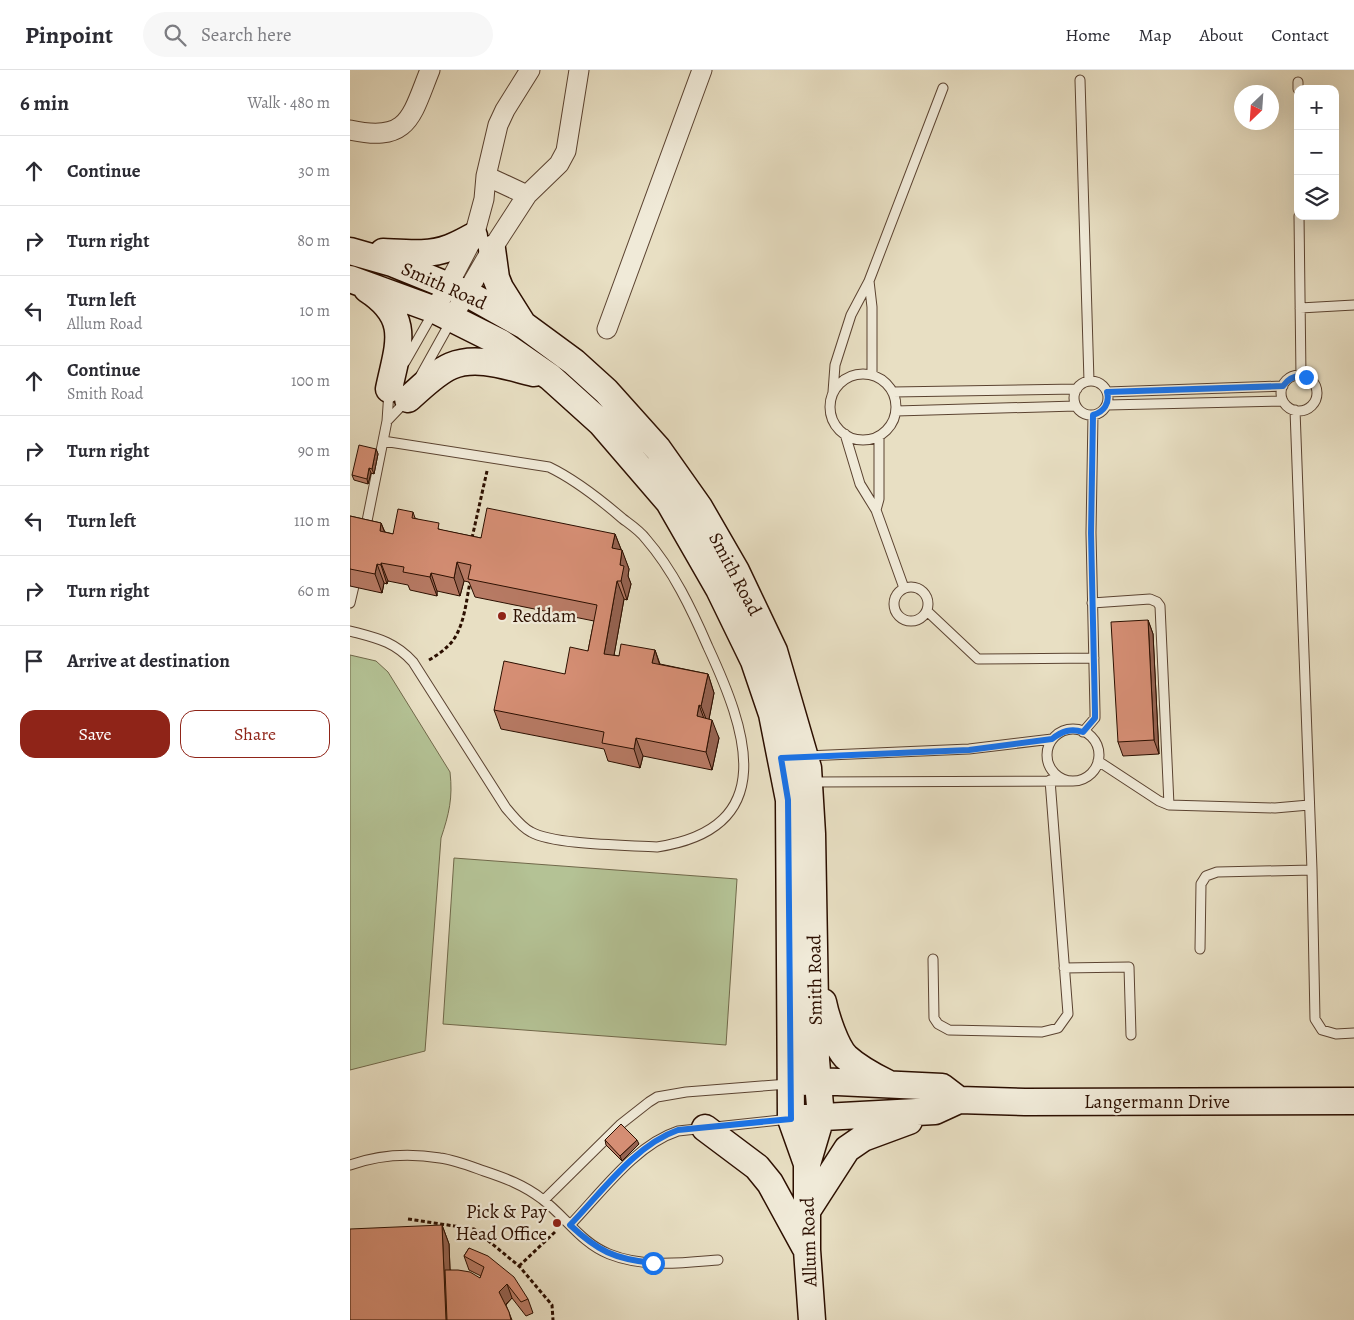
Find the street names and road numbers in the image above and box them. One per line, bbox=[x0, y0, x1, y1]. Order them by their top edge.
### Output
street label: Smith Road bbox=[397, 256, 491, 317]
street label: Smith Road bbox=[702, 528, 768, 621]
street label: Smith Road bbox=[801, 934, 829, 1026]
street label: Langermann Drive bbox=[1084, 1089, 1230, 1115]
street label: Allum Road bbox=[794, 1196, 824, 1288]

